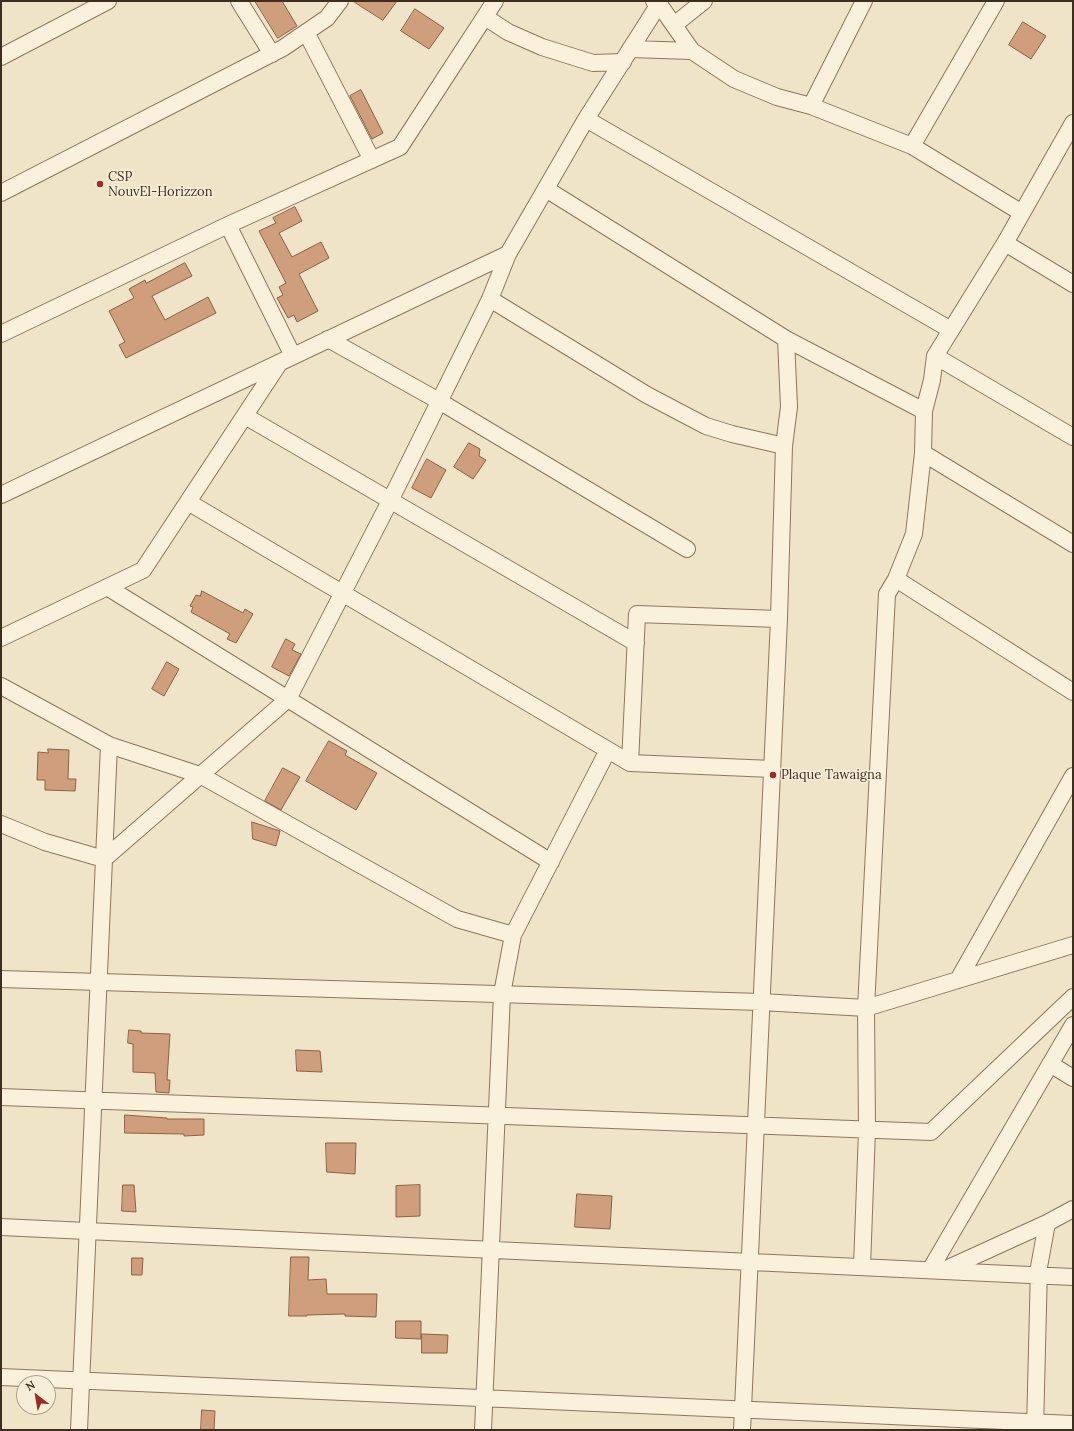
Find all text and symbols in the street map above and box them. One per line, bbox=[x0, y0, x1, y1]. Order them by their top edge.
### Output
place label: CSP NouvEl-Horizzon bbox=[108, 169, 213, 200]
marker: CSP NouvEl-Horizzon bbox=[95, 179, 105, 189]
place label: Plaque Tawaigna bbox=[781, 767, 882, 783]
marker: Plaque Tawaigna bbox=[768, 770, 778, 780]
north arrow bbox=[16, 1375, 56, 1415]
text: N bbox=[23, 1377, 38, 1394]

